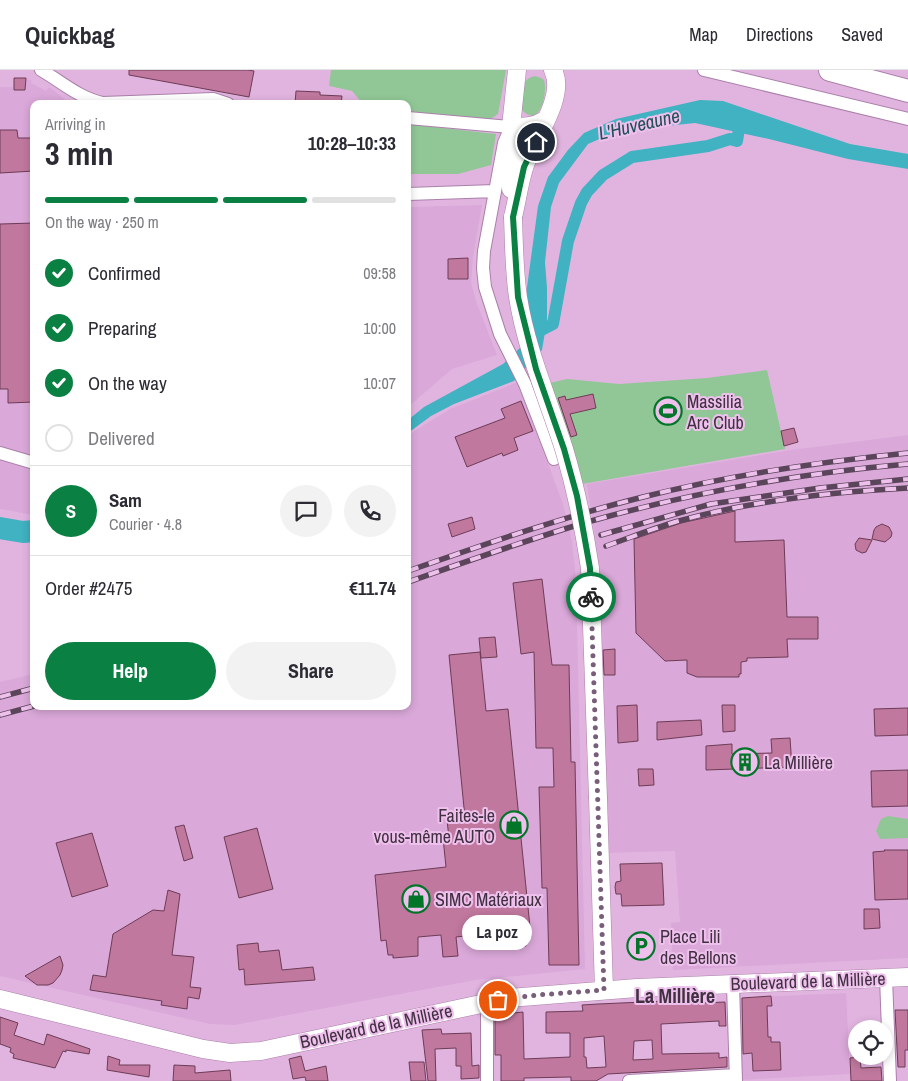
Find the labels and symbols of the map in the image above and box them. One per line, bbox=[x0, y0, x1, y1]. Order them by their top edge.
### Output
water label: L'Huveaune bbox=[596, 102, 682, 146]
pin bbox=[515, 121, 557, 163]
place label: Massilia Arc Club bbox=[686, 389, 744, 435]
sports icon: Massilia Arc Club bbox=[653, 396, 683, 426]
courier bbox=[566, 572, 616, 622]
building icon: La Millière bbox=[730, 747, 760, 777]
place label: La Millière bbox=[764, 750, 833, 775]
place label: Faites-le vous-même AUTO bbox=[374, 803, 495, 849]
shop icon: Faites-le vous-même AUTO bbox=[499, 810, 529, 840]
shop icon: SIMC Matériaux bbox=[401, 884, 431, 914]
place label: SIMC Matériaux bbox=[435, 887, 542, 912]
callout: La poz bbox=[463, 915, 533, 950]
place label: Place Lili des Bellons bbox=[660, 924, 736, 970]
parking icon: Place Lili des Bellons bbox=[626, 931, 656, 961]
street label: Boulevard de la Millière bbox=[730, 966, 886, 996]
pin bbox=[477, 979, 519, 1021]
district label: La Millière bbox=[635, 982, 715, 1009]
street label: Boulevard de la Millière bbox=[298, 998, 454, 1054]

